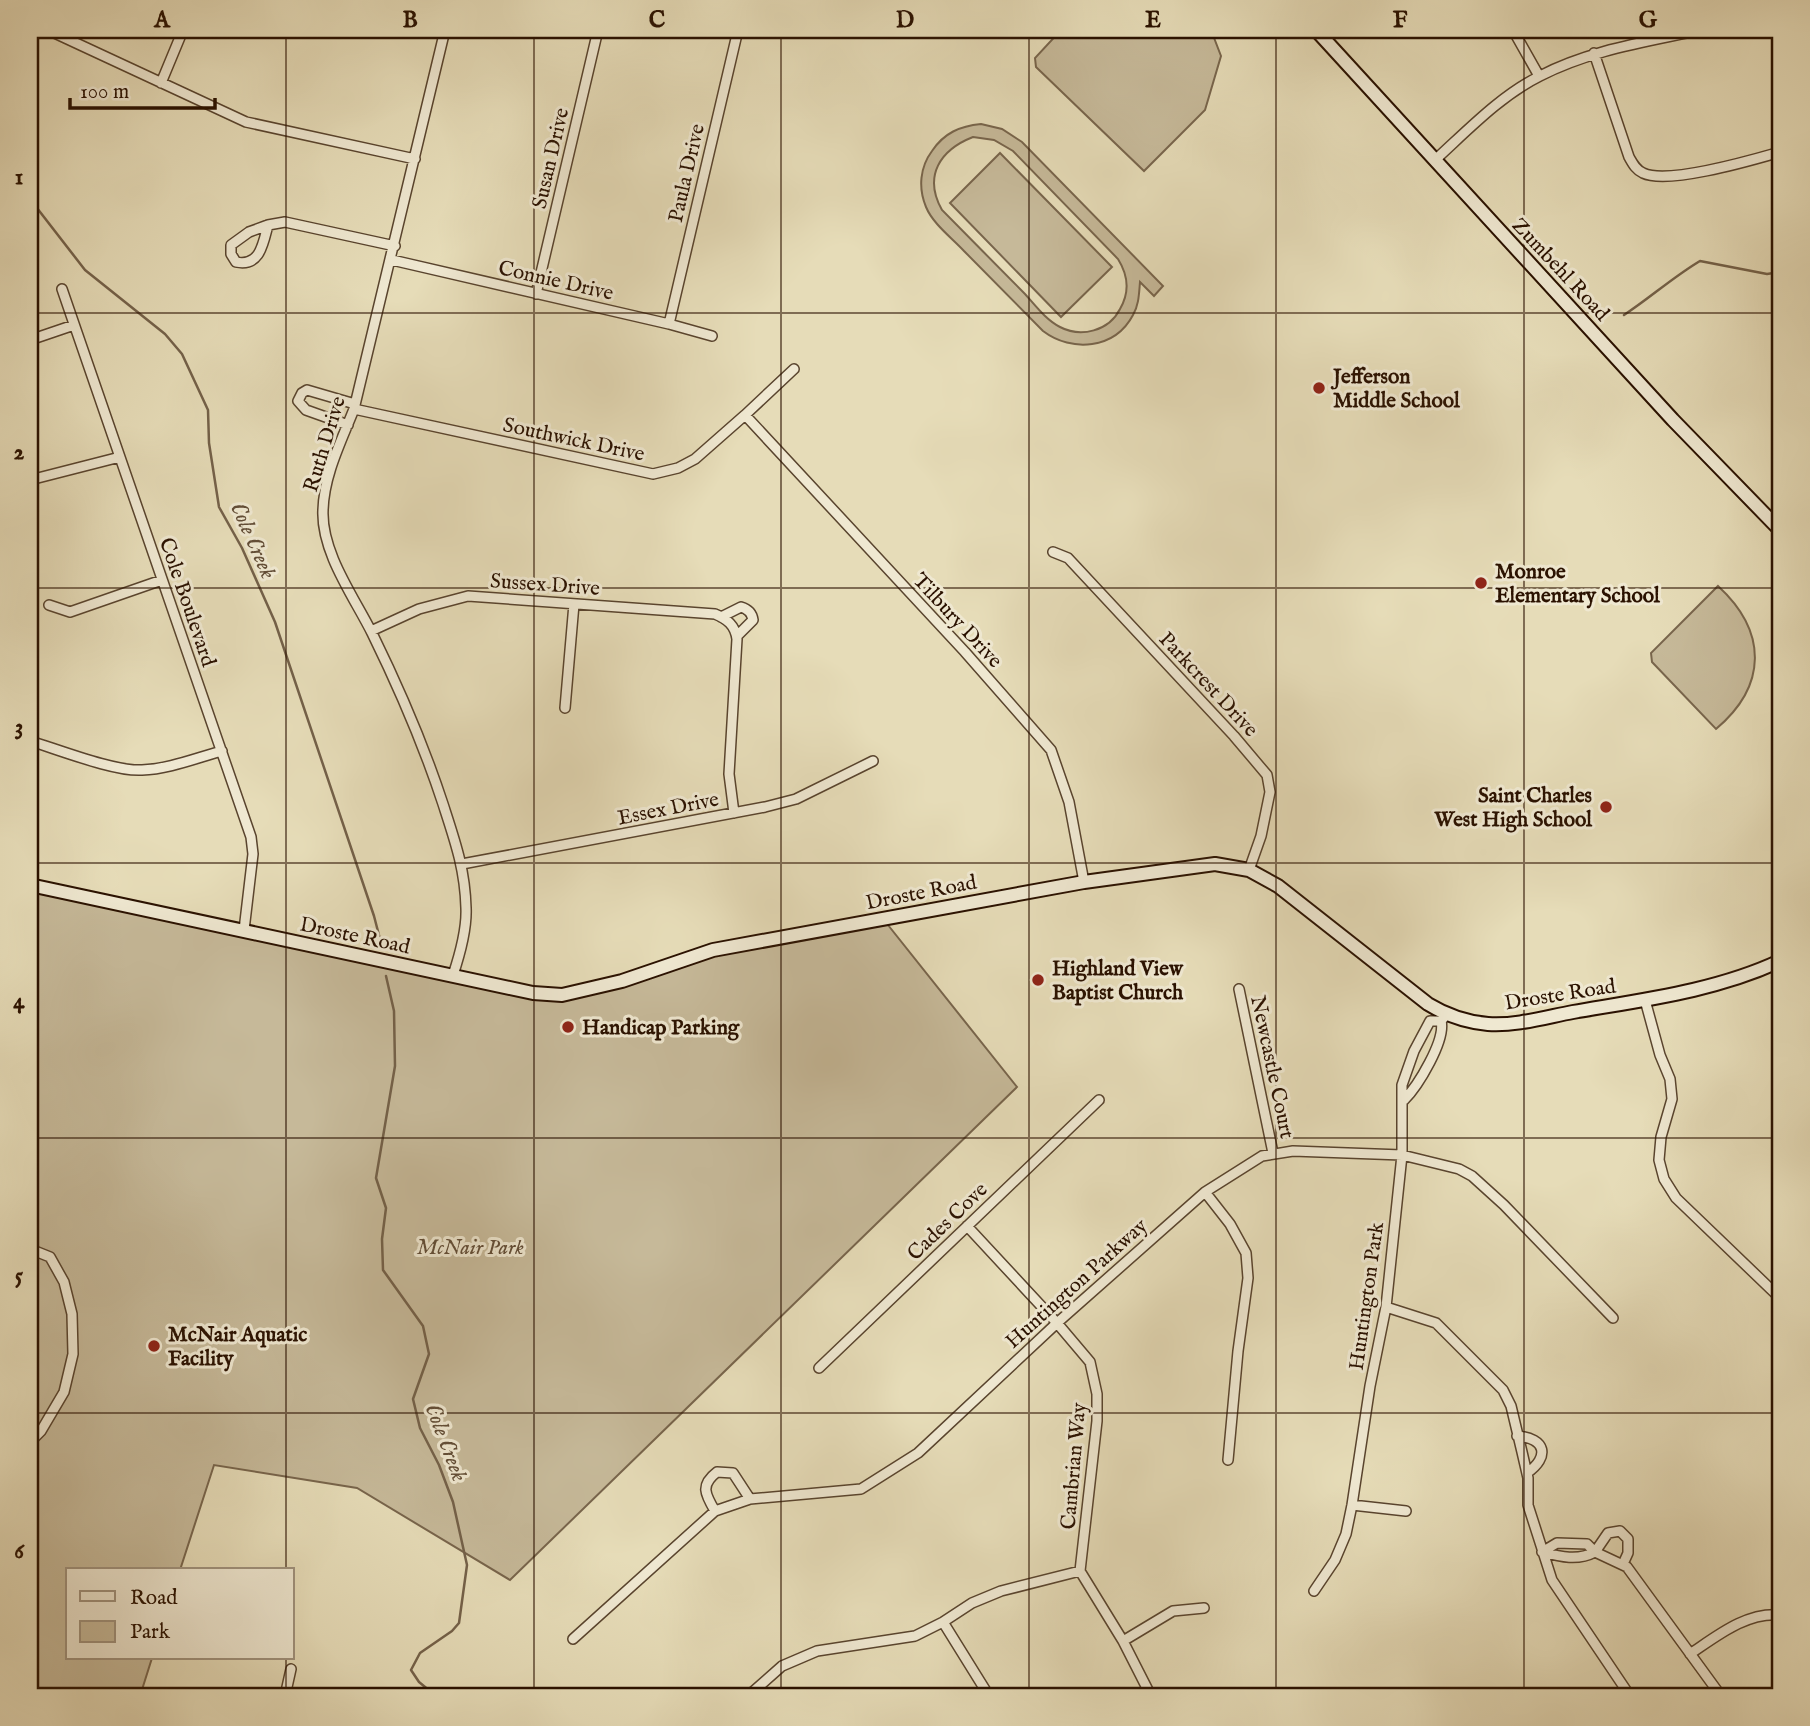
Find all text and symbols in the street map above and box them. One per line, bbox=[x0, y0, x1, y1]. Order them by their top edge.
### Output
text: A bbox=[153, 6, 171, 35]
text: B bbox=[402, 6, 418, 35]
text: C bbox=[649, 6, 666, 35]
text: D bbox=[896, 6, 914, 35]
text: E bbox=[1145, 6, 1161, 35]
text: F bbox=[1393, 6, 1408, 35]
text: G bbox=[1639, 6, 1658, 35]
scale bar bbox=[70, 66, 215, 110]
text: 100 m bbox=[80, 79, 129, 106]
street label: Susan Drive bbox=[527, 105, 576, 211]
street label: Paula Drive bbox=[663, 121, 712, 225]
text: 1 bbox=[15, 163, 23, 192]
street label: Zumbehl Road bbox=[1505, 213, 1615, 328]
street label: Connie Drive bbox=[495, 255, 616, 308]
place label: Jefferson Middle School bbox=[1330, 364, 1461, 415]
marker: Jefferson Middle School bbox=[1311, 380, 1327, 396]
street label: Ruth Drive bbox=[298, 393, 353, 496]
street label: Southwick Drive bbox=[500, 412, 647, 469]
text: 2 bbox=[14, 438, 25, 467]
water label: Cole Creek bbox=[223, 498, 282, 584]
street label: Cole Boulevard bbox=[152, 534, 222, 671]
place label: Monroe Elementary School bbox=[1495, 559, 1661, 610]
street label: Sussex Drive bbox=[489, 568, 601, 603]
street label: Tilbury Drive bbox=[906, 568, 1008, 674]
marker: Monroe Elementary School bbox=[1473, 575, 1489, 591]
street label: Parkcrest Drive bbox=[1152, 627, 1264, 744]
text: 3 bbox=[15, 713, 23, 742]
place label: Saint Charles West High School bbox=[1433, 783, 1593, 834]
street label: Essex Drive bbox=[615, 786, 722, 833]
marker: Saint Charles West High School bbox=[1598, 799, 1614, 815]
street label: Droste Road bbox=[864, 869, 980, 917]
street label: Droste Road bbox=[297, 912, 413, 961]
place label: Highland View Baptist Church bbox=[1052, 956, 1184, 1007]
marker: Highland View Baptist Church bbox=[1030, 972, 1046, 988]
street label: Droste Road bbox=[1503, 973, 1619, 1018]
text: 4 bbox=[13, 987, 25, 1016]
street label: Newcastle Court bbox=[1243, 993, 1300, 1141]
place label: Handicap Parking bbox=[582, 1015, 740, 1042]
marker: Handicap Parking bbox=[560, 1019, 576, 1035]
street label: Cades Cove bbox=[902, 1177, 994, 1267]
street label: Huntington Parkway bbox=[1000, 1213, 1154, 1355]
street label: Huntington Park bbox=[1344, 1220, 1391, 1372]
park label: McNair Park bbox=[416, 1235, 524, 1262]
text: 5 bbox=[15, 1262, 24, 1291]
place label: McNair Aquatic Facility bbox=[168, 1322, 307, 1373]
marker: McNair Aquatic Facility bbox=[146, 1338, 162, 1354]
water label: Cole Creek bbox=[418, 1400, 474, 1486]
street label: Cambrian Way bbox=[1055, 1401, 1094, 1531]
text: 6 bbox=[14, 1537, 25, 1566]
legend bbox=[66, 1568, 294, 1660]
text: Road bbox=[130, 1585, 178, 1612]
text: Park bbox=[130, 1619, 171, 1646]

